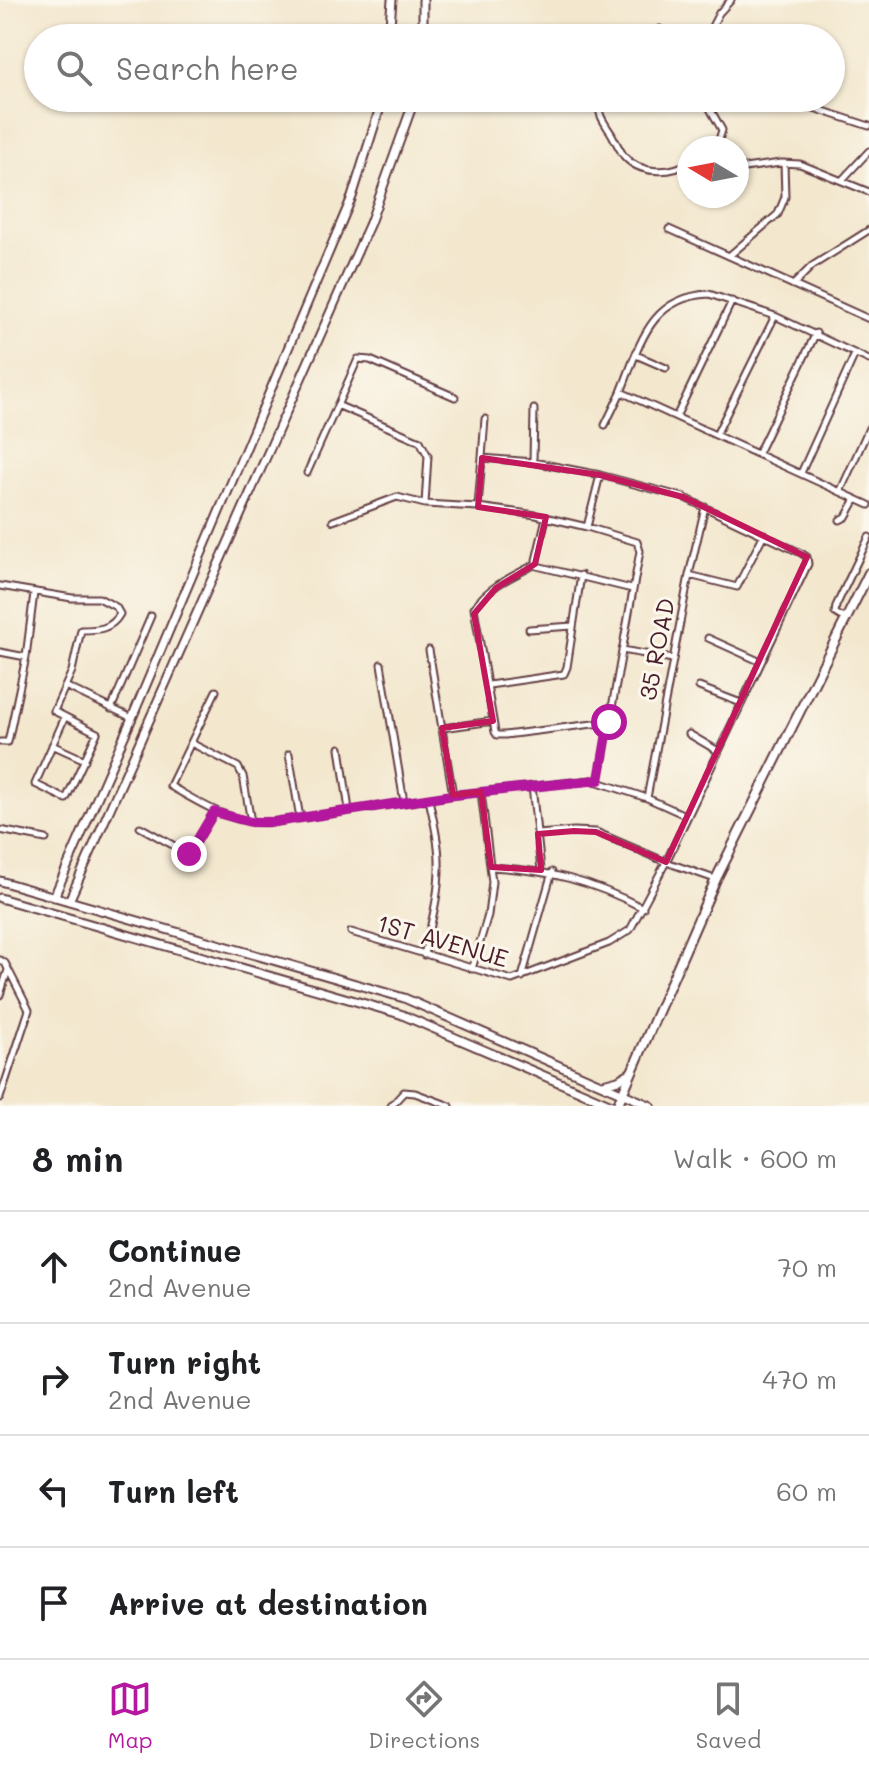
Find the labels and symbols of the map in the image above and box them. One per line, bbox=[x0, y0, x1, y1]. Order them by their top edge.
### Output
north arrow bbox=[677, 136, 749, 208]
street label: 35 ROAD bbox=[631, 595, 681, 703]
route start bbox=[591, 704, 627, 740]
route end bbox=[171, 836, 207, 872]
street label: 1ST AVENUE bbox=[374, 907, 512, 973]

